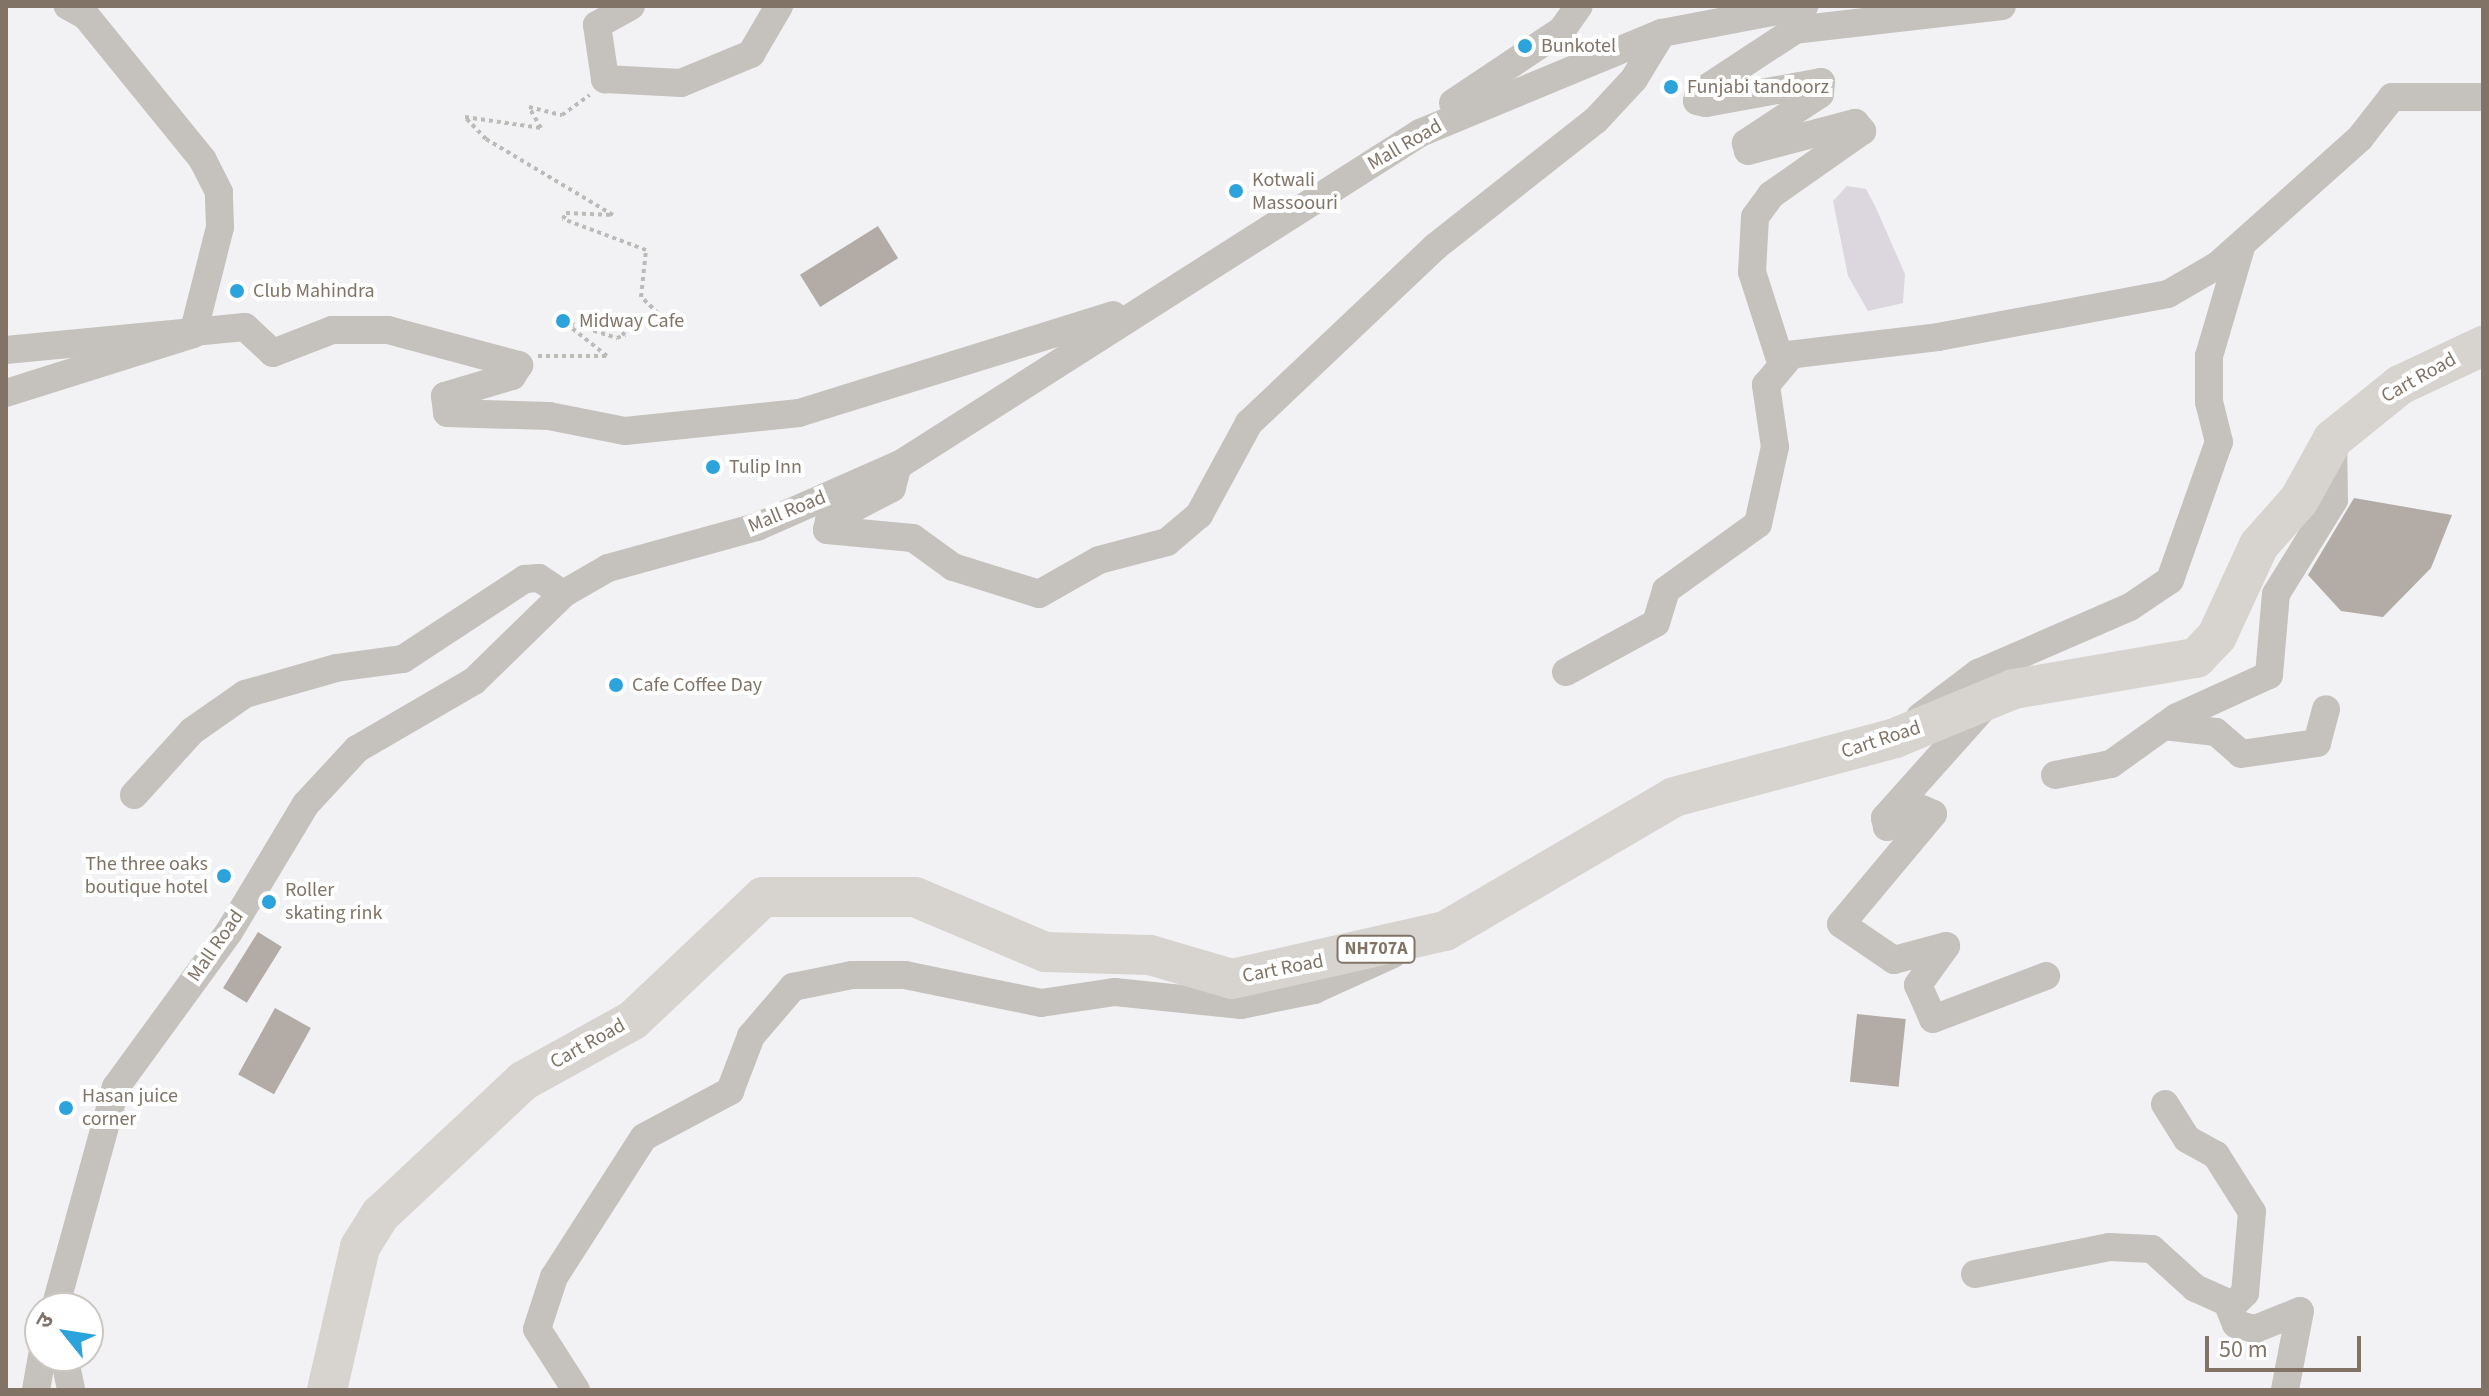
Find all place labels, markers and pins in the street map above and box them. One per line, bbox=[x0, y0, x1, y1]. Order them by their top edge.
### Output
place label: Bunkotel bbox=[1541, 34, 1616, 58]
marker: Bunkotel bbox=[1516, 37, 1534, 55]
place label: Funjabi tandoorz bbox=[1687, 75, 1829, 99]
marker: Funjabi tandoorz bbox=[1662, 78, 1680, 96]
place label: Kotwali Massoouri bbox=[1252, 168, 1338, 215]
marker: Kotwali Massoouri bbox=[1227, 182, 1245, 200]
place label: Club Mahindra bbox=[253, 279, 374, 303]
marker: Club Mahindra bbox=[228, 282, 246, 300]
place label: Midway Cafe bbox=[579, 309, 684, 333]
marker: Midway Cafe bbox=[554, 312, 572, 330]
place label: Tulip Inn bbox=[729, 455, 802, 479]
marker: Tulip Inn bbox=[704, 458, 722, 476]
place label: Cafe Coffee Day bbox=[632, 673, 762, 697]
marker: Cafe Coffee Day bbox=[607, 676, 625, 694]
place label: The three oaks boutique hotel bbox=[85, 852, 208, 899]
marker: The three oaks boutique hotel bbox=[215, 867, 233, 885]
place label: Roller skating rink bbox=[285, 878, 382, 925]
marker: Roller skating rink bbox=[260, 893, 278, 911]
place label: Hasan juice corner bbox=[82, 1084, 178, 1131]
marker: Hasan juice corner bbox=[57, 1099, 75, 1117]

